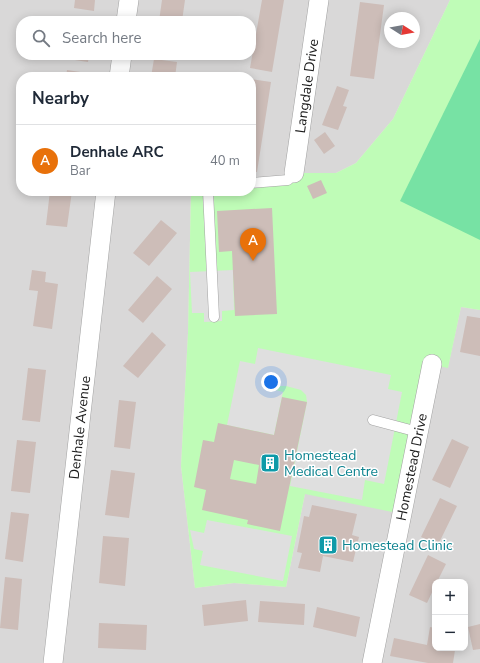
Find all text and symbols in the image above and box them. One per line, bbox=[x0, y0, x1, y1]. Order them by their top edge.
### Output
north arrow bbox=[384, 12, 420, 48]
search box bbox=[16, 16, 256, 60]
icon: search bbox=[30, 27, 52, 49]
text: Search here bbox=[62, 28, 142, 48]
street label: Langdale Drive bbox=[291, 38, 323, 134]
text: Nearby bbox=[32, 87, 89, 110]
text: Denhale ARC bbox=[70, 142, 164, 162]
text: A bbox=[40, 152, 50, 170]
text: 40 m bbox=[210, 152, 240, 170]
text: Bar bbox=[70, 162, 90, 180]
pin: A bbox=[240, 228, 266, 261]
your location bbox=[261, 372, 281, 392]
street label: Denhale Avenue bbox=[65, 375, 95, 480]
street label: Homestead Drive bbox=[392, 412, 432, 522]
place label: Homestead Medical Centre bbox=[284, 446, 378, 481]
building icon: Homestead Medical Centre bbox=[259, 452, 281, 474]
building icon: Homestead Clinic bbox=[317, 534, 339, 556]
place label: Homestead Clinic bbox=[342, 536, 453, 555]
map controls bbox=[432, 579, 468, 651]
button: + bbox=[432, 579, 468, 615]
button: − bbox=[432, 615, 468, 651]

